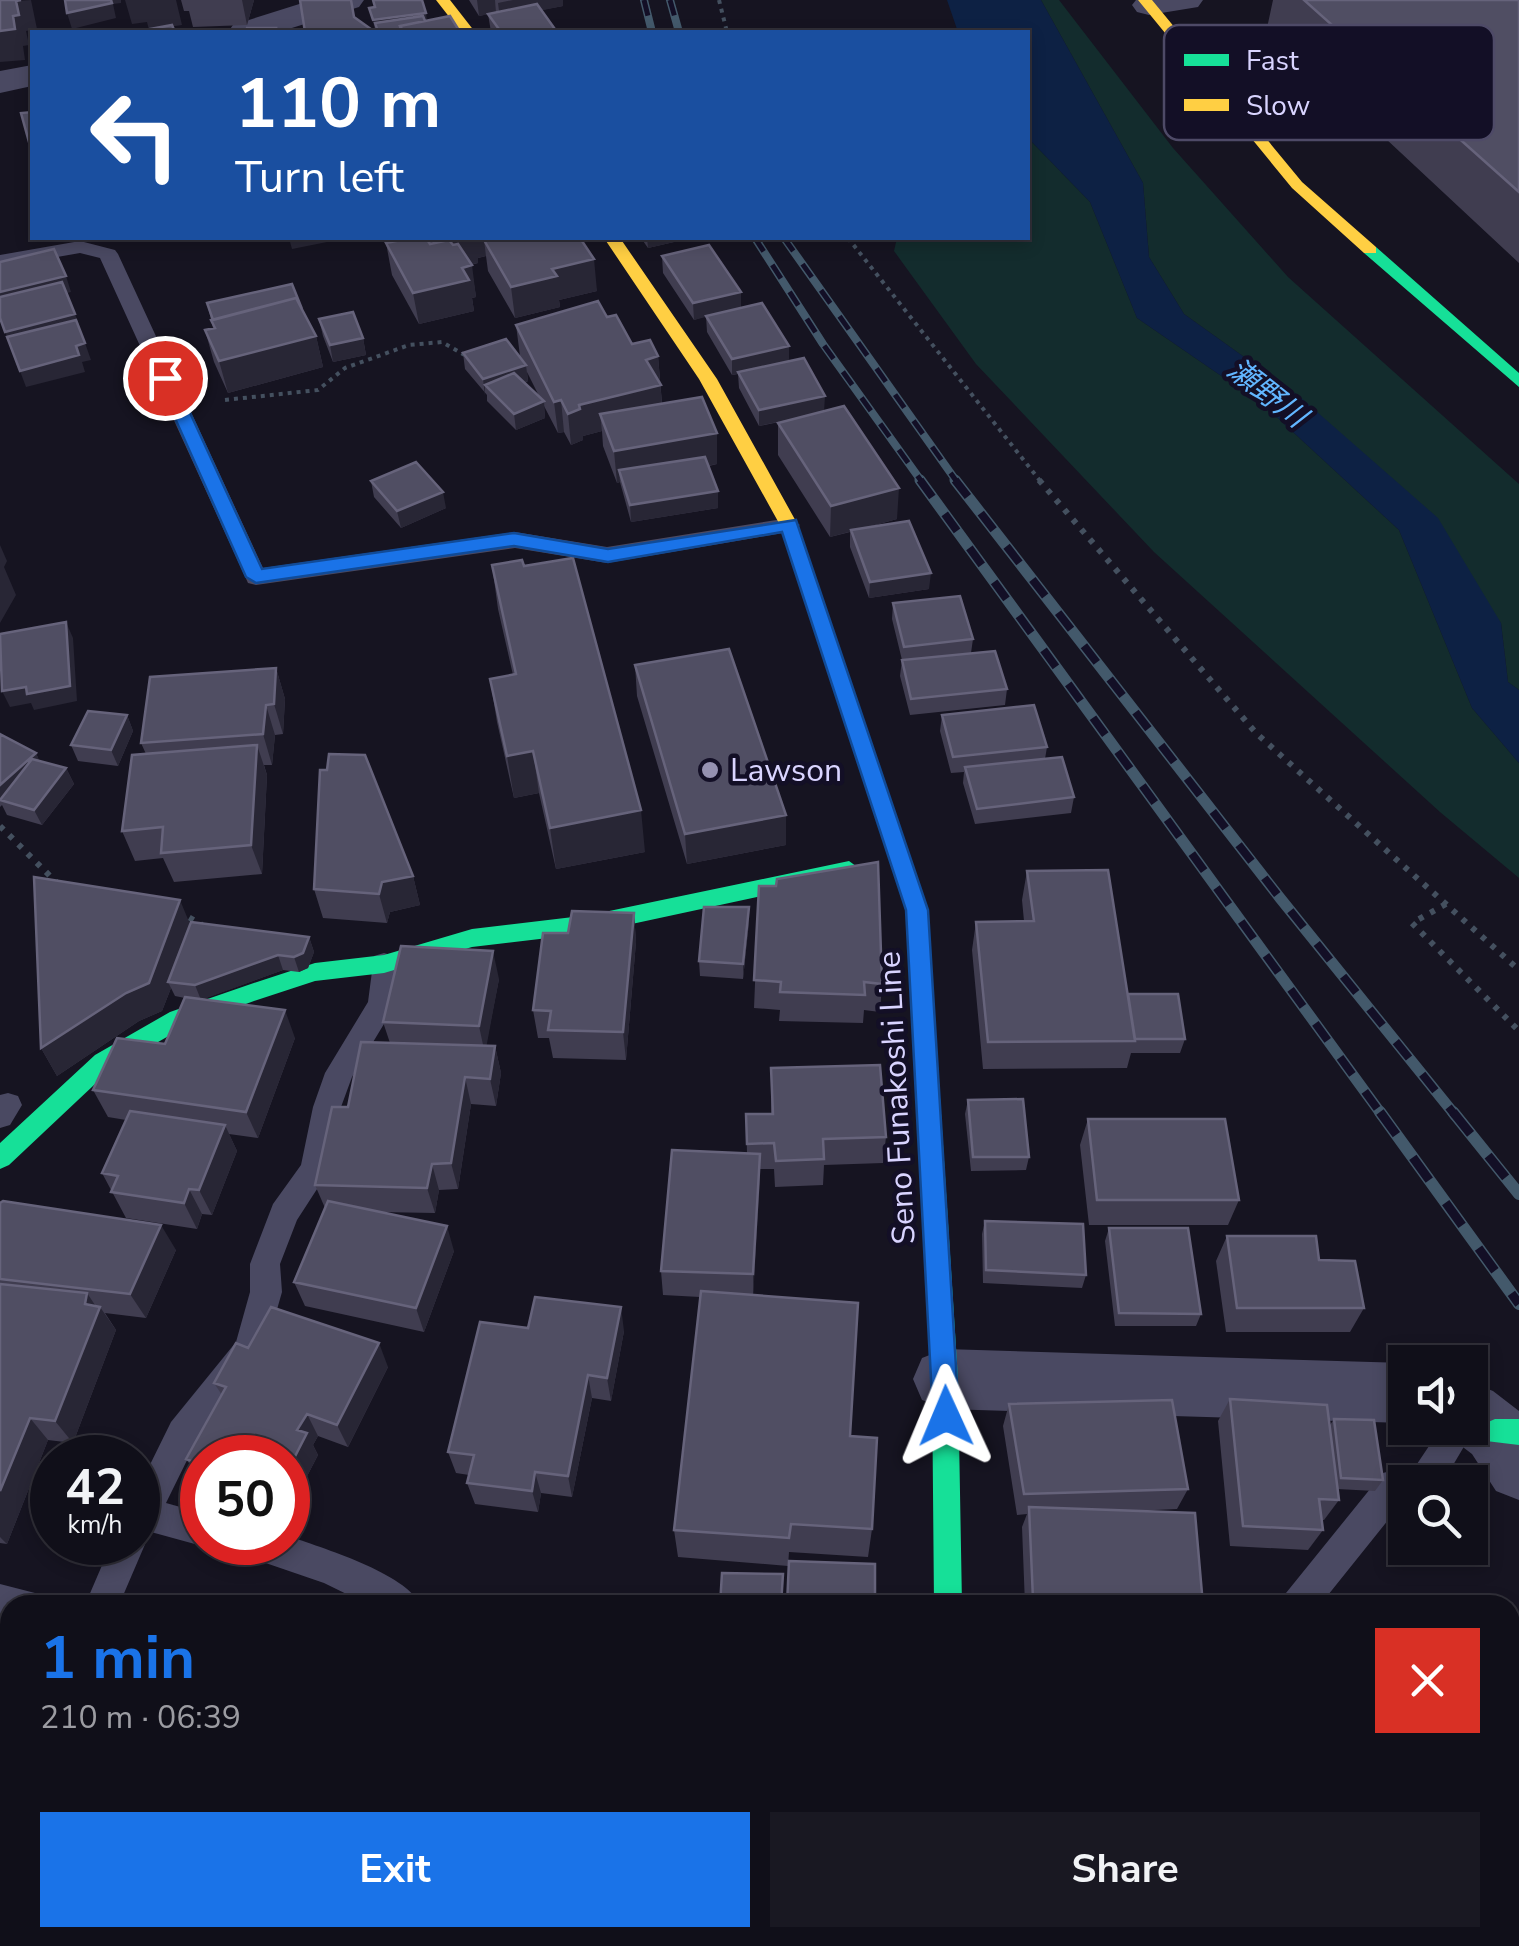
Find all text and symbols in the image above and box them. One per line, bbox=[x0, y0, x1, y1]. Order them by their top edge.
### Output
legend bbox=[1164, 25, 1494, 140]
text: Fast bbox=[1246, 42, 1299, 80]
text: 110 m bbox=[235, 56, 441, 152]
icon: left bbox=[70, 70, 200, 200]
text: Slow bbox=[1246, 87, 1310, 125]
text: Turn left bbox=[235, 147, 404, 208]
pin bbox=[123, 336, 208, 421]
water label: 瀬野川 bbox=[1219, 350, 1317, 439]
icon: arrive bbox=[138, 351, 193, 406]
place label: Lawson bbox=[730, 749, 842, 792]
marker: Lawson bbox=[699, 759, 721, 781]
street label: Seno Funakoshi Line bbox=[867, 950, 926, 1246]
map controls bbox=[1388, 1345, 1488, 1565]
button: sound bbox=[1388, 1345, 1488, 1445]
position arrow bbox=[894, 1364, 998, 1468]
speed limit sign: 50 bbox=[180, 1435, 310, 1565]
text: 42 bbox=[65, 1453, 125, 1522]
button: search bbox=[1388, 1465, 1488, 1565]
text: km/h bbox=[67, 1508, 123, 1542]
text: 1 min bbox=[40, 1617, 195, 1699]
button: close bbox=[1375, 1628, 1480, 1733]
text: 210 m · 06:39 bbox=[40, 1696, 241, 1739]
button: Exit bbox=[40, 1812, 750, 1927]
button: Share bbox=[770, 1812, 1480, 1927]

